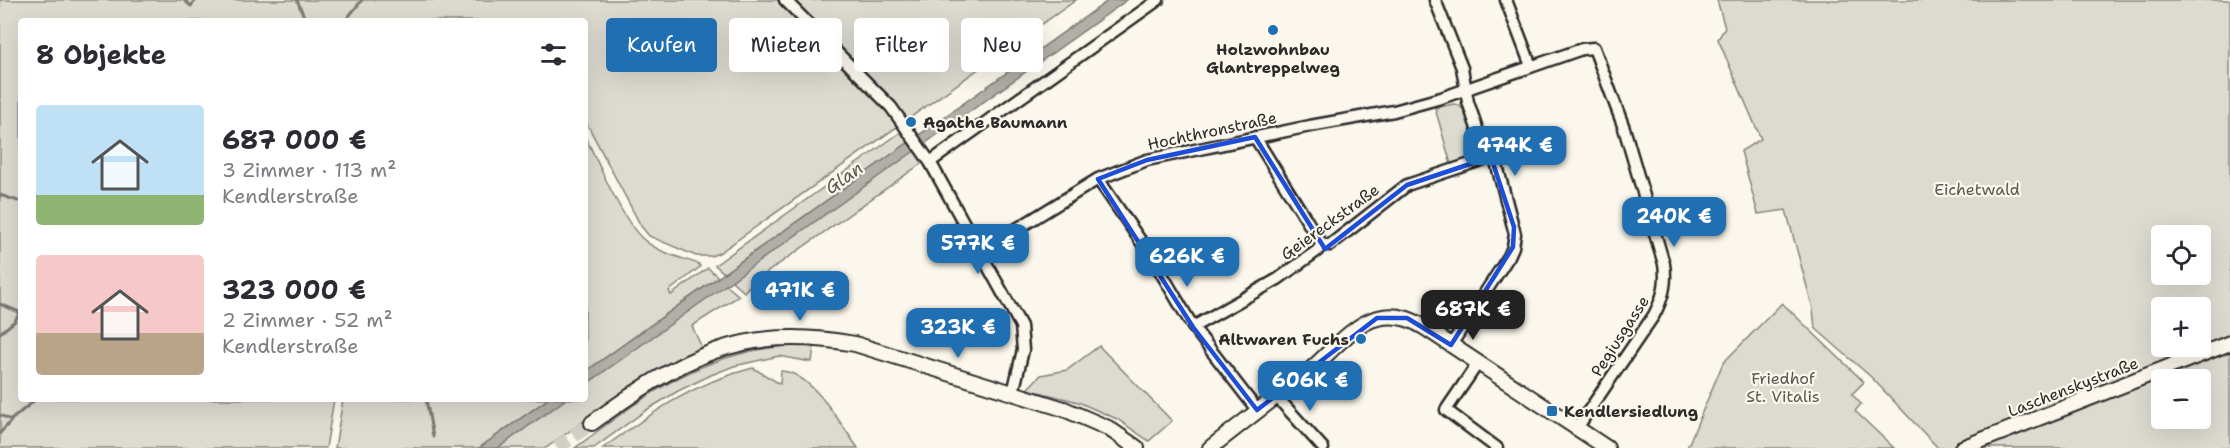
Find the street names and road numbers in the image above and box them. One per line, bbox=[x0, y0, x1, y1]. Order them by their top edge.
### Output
street label: Hochthronstraße bbox=[1145, 107, 1279, 155]
street label: Geiereckstraße bbox=[1277, 179, 1383, 265]
street label: Pegiusgasse bbox=[1586, 292, 1654, 380]
street label: Laschenskystraße bbox=[2005, 352, 2141, 422]

